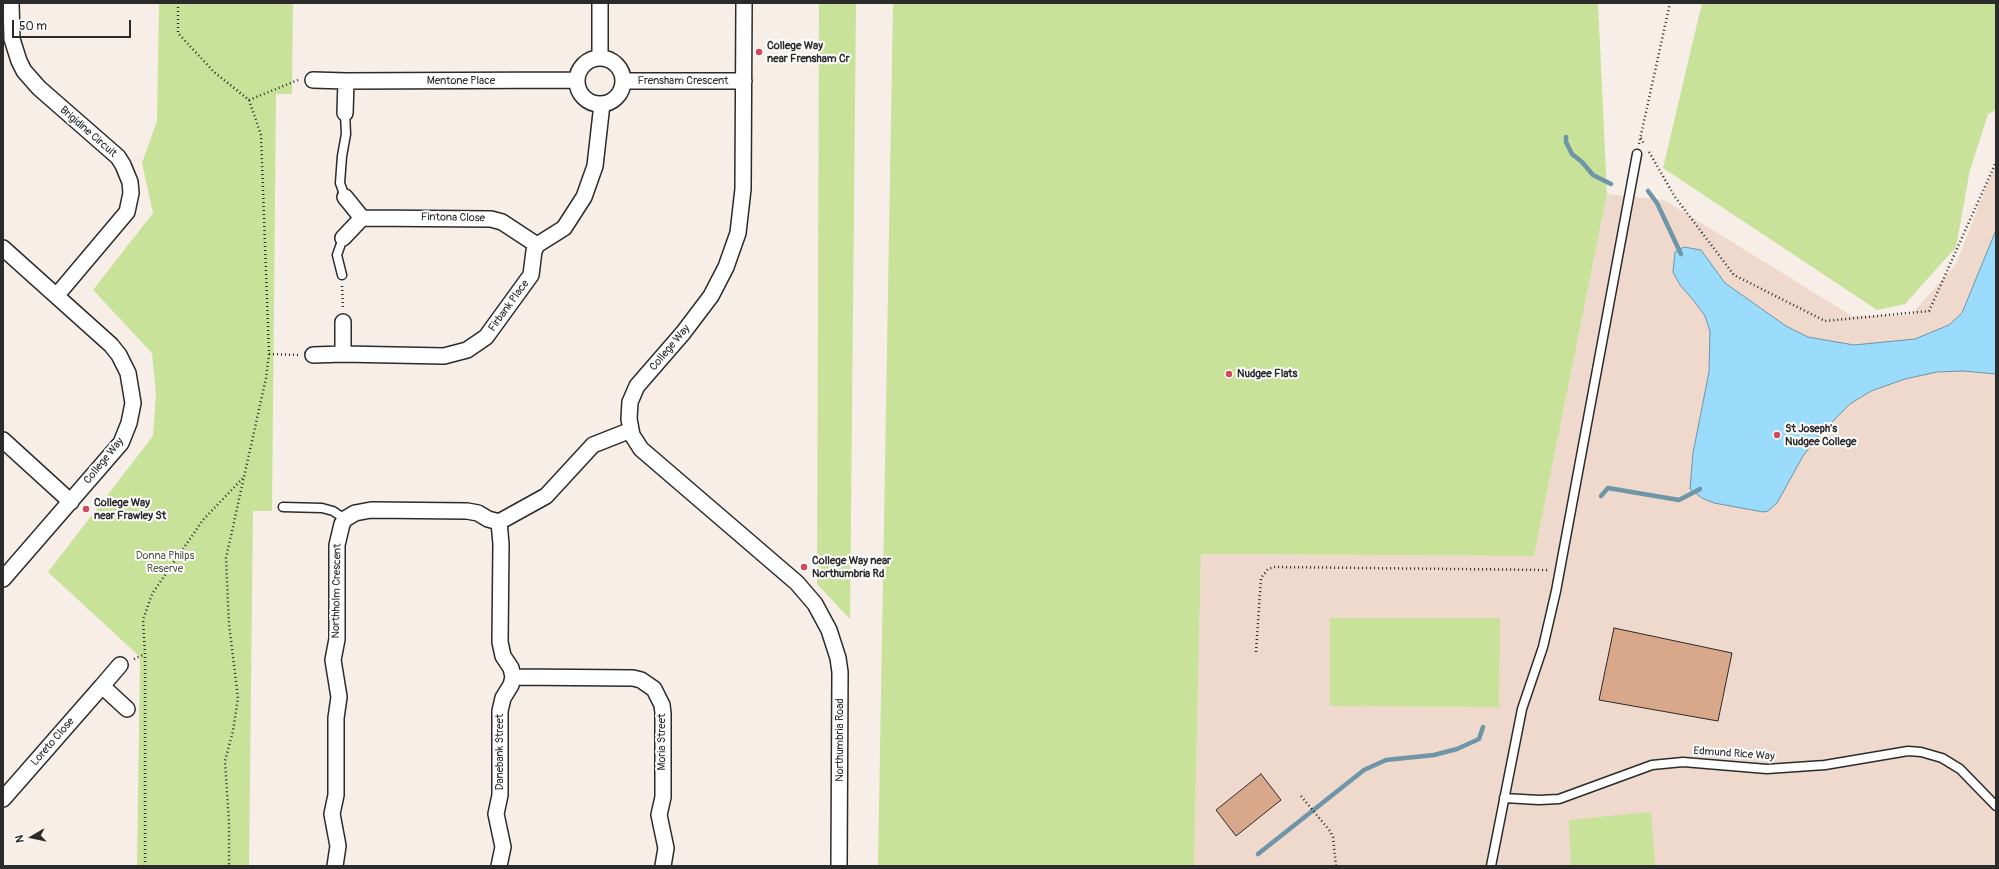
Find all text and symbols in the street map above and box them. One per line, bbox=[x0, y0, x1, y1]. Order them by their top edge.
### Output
scale bar bbox=[14, 12, 133, 38]
text: 50 m bbox=[19, 19, 47, 34]
place label: College Way near Frensham Cr bbox=[767, 39, 850, 65]
marker: College Way near Frensham Cr bbox=[754, 47, 764, 57]
street label: Mentone Place bbox=[427, 74, 495, 88]
street label: Frensham Crescent bbox=[637, 74, 729, 88]
street label: Brigidine Circuit bbox=[57, 104, 119, 160]
street label: Fintona Close bbox=[421, 211, 485, 225]
street label: Firbank Place bbox=[486, 278, 532, 334]
street label: College Way bbox=[647, 322, 693, 374]
place label: Nudgee Flats bbox=[1237, 367, 1297, 381]
marker: Nudgee Flats bbox=[1224, 369, 1234, 379]
place label: St Joseph's Nudgee College bbox=[1785, 422, 1856, 448]
marker: St Joseph's Nudgee College bbox=[1772, 430, 1782, 440]
street label: College Way bbox=[81, 435, 127, 487]
place label: College Way near Frawley St bbox=[94, 496, 166, 522]
marker: College Way near Frawley St bbox=[81, 504, 91, 514]
street label: Northholm Crescent bbox=[330, 543, 344, 639]
park label: Donna Philps Reserve bbox=[136, 549, 194, 575]
place label: College Way near Northumbria Rd bbox=[812, 554, 891, 580]
marker: College Way near Northumbria Rd bbox=[799, 562, 809, 572]
street label: Northumbria Road bbox=[833, 698, 847, 782]
street label: Moria Street bbox=[655, 713, 669, 771]
street label: Danebank Street bbox=[493, 714, 507, 790]
street label: Loreto Close bbox=[28, 715, 78, 769]
street label: Edmund Rice Way bbox=[1693, 745, 1775, 763]
north arrow bbox=[12, 817, 52, 857]
text: N bbox=[13, 834, 27, 844]

